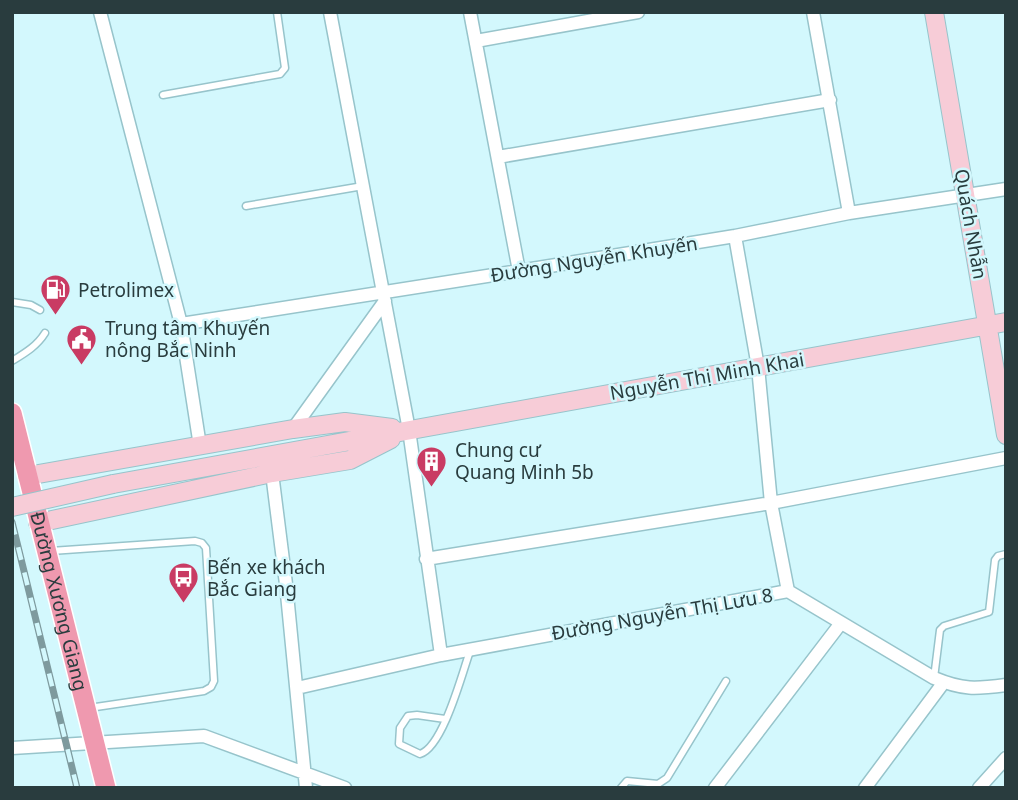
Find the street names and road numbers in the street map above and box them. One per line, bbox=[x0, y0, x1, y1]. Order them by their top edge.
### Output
street label: Quách Nhẫn bbox=[949, 167, 993, 281]
street label: Đường Nguyễn Khuyến bbox=[489, 230, 699, 288]
street label: Nguyễn Thị Minh Khai bbox=[608, 346, 806, 406]
street label: Đường Xương Giang bbox=[24, 509, 94, 693]
street label: Đường Nguyễn Thị Lưu 8 bbox=[549, 582, 775, 646]

